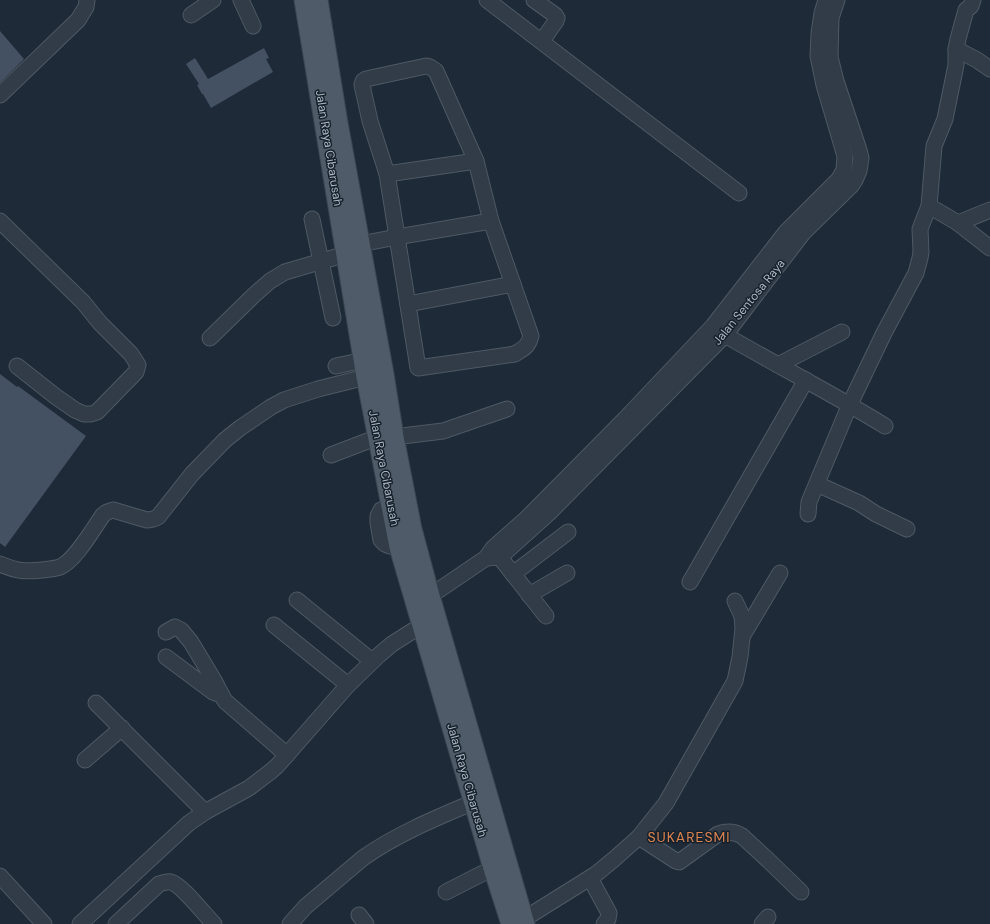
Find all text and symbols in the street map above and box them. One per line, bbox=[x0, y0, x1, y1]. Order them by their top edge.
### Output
street label: Jalan Raya Cibarusah bbox=[312, 89, 346, 207]
street label: Jalan Sentosa Raya bbox=[709, 256, 789, 348]
street label: Jalan Raya Cibarusah bbox=[365, 409, 403, 527]
street label: Jalan Raya Cibarusah bbox=[443, 721, 491, 839]
district label: SUKARESMI bbox=[647, 828, 731, 846]

